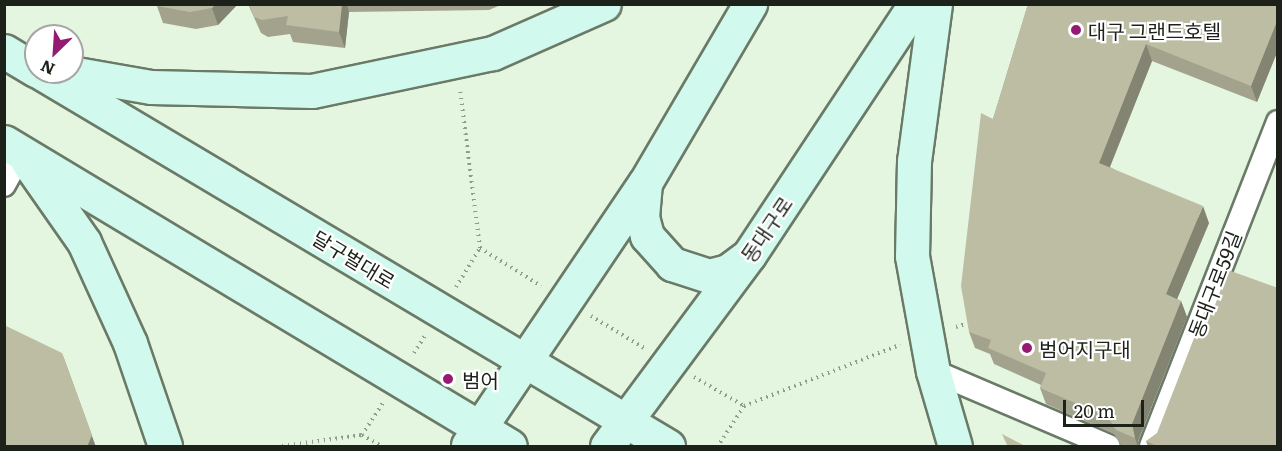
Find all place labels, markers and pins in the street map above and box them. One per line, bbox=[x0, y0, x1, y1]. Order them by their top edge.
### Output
place label: 대구 그랜드호텔 bbox=[1088, 18, 1221, 42]
marker: 대구 그랜드호텔 bbox=[1069, 23, 1083, 37]
place label: 범어지구대 bbox=[1039, 336, 1131, 360]
marker: 범어지구대 bbox=[1020, 341, 1034, 355]
place label: 범어 bbox=[462, 367, 499, 391]
marker: 범어 bbox=[439, 370, 457, 388]

